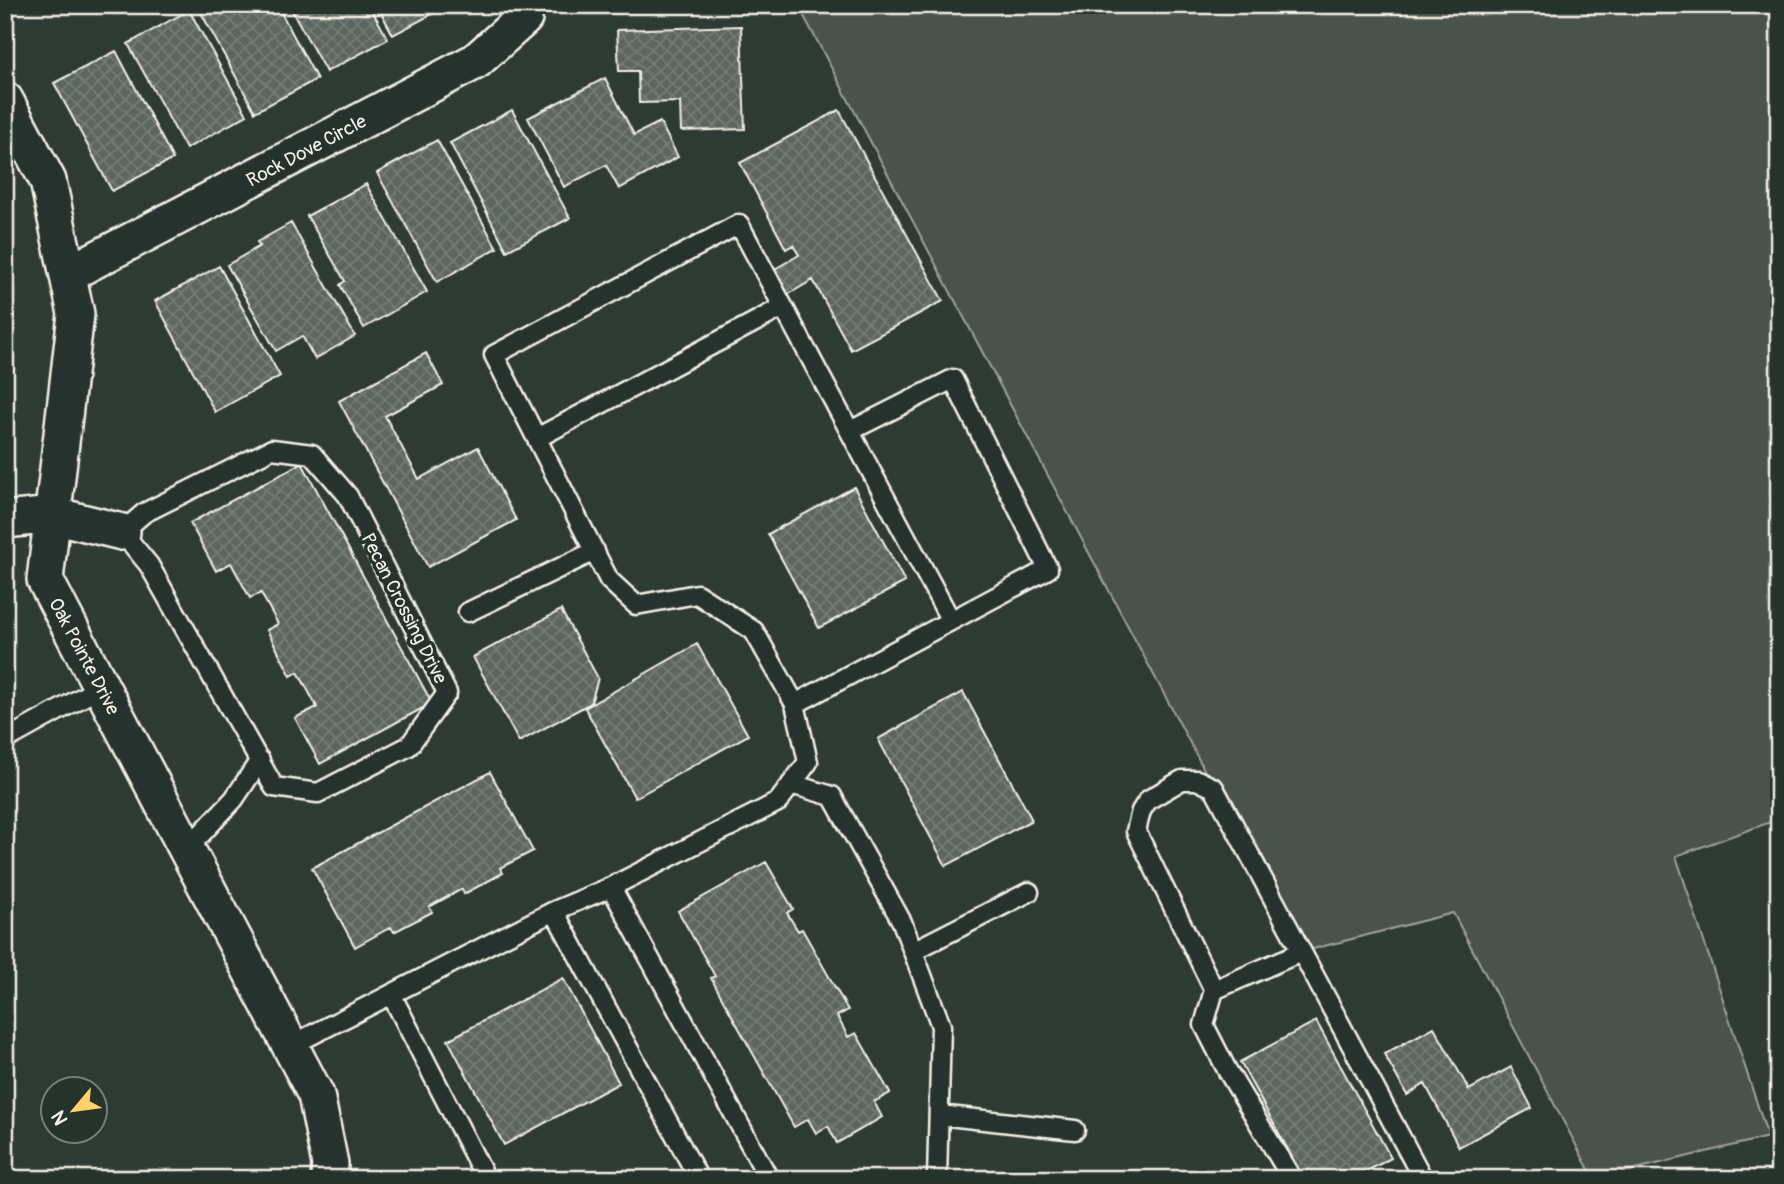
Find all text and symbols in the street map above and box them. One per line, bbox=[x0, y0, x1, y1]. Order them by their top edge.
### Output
street label: Rock Dove Circle bbox=[242, 109, 371, 193]
street label: Pecan Crossing Drive bbox=[356, 529, 453, 688]
street label: Oak Pointe Drive bbox=[43, 594, 125, 720]
north arrow bbox=[38, 1076, 108, 1146]
text: N bbox=[46, 1106, 74, 1129]

